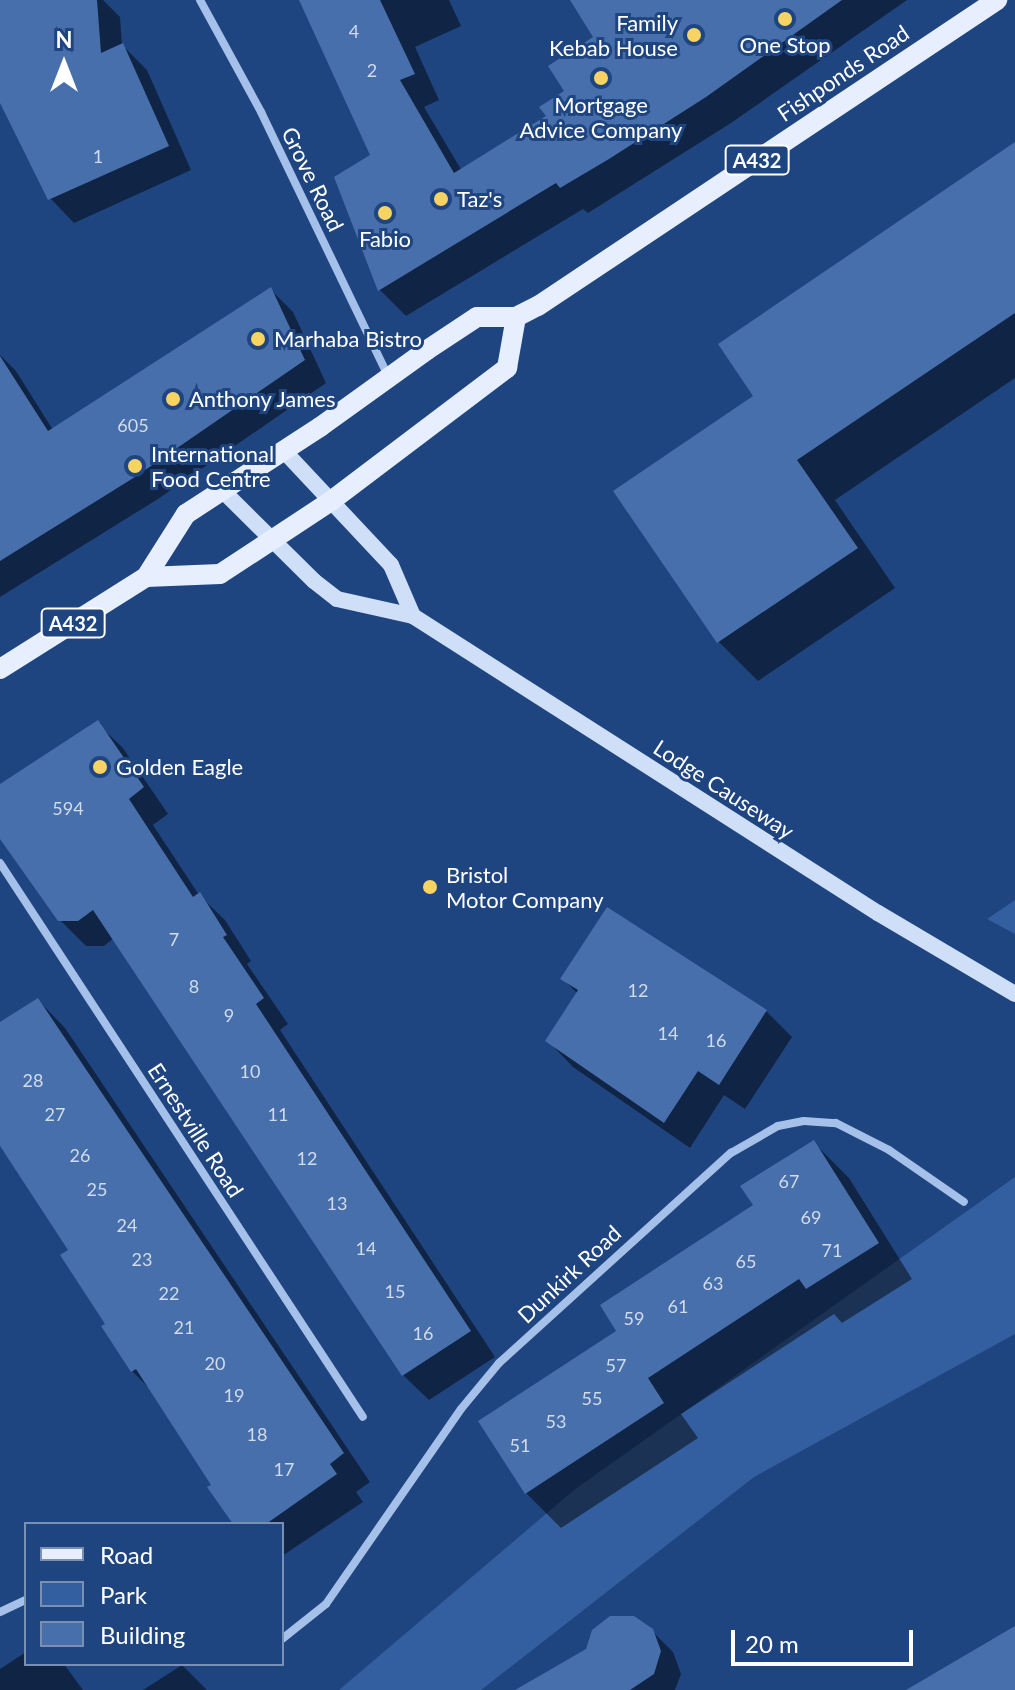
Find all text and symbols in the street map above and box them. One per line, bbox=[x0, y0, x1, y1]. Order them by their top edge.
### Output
place label: Family Kebab House bbox=[549, 9, 678, 60]
marker: One Stop bbox=[776, 10, 794, 28]
street label: Fishponds Road bbox=[772, 19, 914, 127]
house number: 4 bbox=[349, 20, 359, 42]
north arrow bbox=[24, 24, 104, 104]
text: N bbox=[56, 26, 72, 53]
marker: Family Kebab House bbox=[685, 26, 703, 44]
place label: One Stop bbox=[740, 32, 830, 58]
house number: 2 bbox=[367, 59, 377, 81]
marker: Mortgage Advice Company bbox=[592, 69, 610, 87]
place label: Mortgage Advice Company bbox=[520, 91, 682, 142]
street label: Grove Road bbox=[276, 123, 350, 235]
road number: A432 bbox=[723, 144, 791, 176]
house number: 1 bbox=[93, 145, 103, 167]
place label: Taz's bbox=[457, 186, 502, 212]
marker: Taz's bbox=[432, 190, 450, 208]
marker: Fabio bbox=[376, 204, 394, 222]
place label: Fabio bbox=[359, 226, 411, 252]
place label: Marhaba Bistro bbox=[274, 326, 422, 352]
marker: Marhaba Bistro bbox=[249, 330, 267, 348]
place label: Anthony James bbox=[189, 386, 337, 412]
marker: Anthony James bbox=[164, 390, 182, 408]
house number: 605 bbox=[117, 414, 149, 436]
place label: International Food Centre bbox=[151, 440, 274, 492]
marker: International Food Centre bbox=[126, 457, 144, 475]
road number: A432 bbox=[39, 607, 107, 639]
street label: Lodge Causeway bbox=[649, 734, 799, 844]
place label: Golden Eagle bbox=[116, 754, 243, 780]
marker: Golden Eagle bbox=[91, 758, 109, 776]
house number: 594 bbox=[52, 797, 84, 819]
place label: Bristol Motor Company bbox=[446, 861, 604, 912]
marker: Bristol Motor Company bbox=[421, 878, 439, 896]
house number: 7 bbox=[169, 928, 179, 950]
house number: 8 bbox=[189, 975, 199, 997]
house number: 12 bbox=[628, 979, 648, 1001]
house number: 9 bbox=[224, 1004, 234, 1026]
house number: 14 bbox=[658, 1022, 678, 1044]
house number: 16 bbox=[706, 1029, 726, 1051]
street label: Ernestville Road bbox=[143, 1058, 249, 1202]
house number: 10 bbox=[240, 1060, 260, 1082]
house number: 28 bbox=[23, 1069, 43, 1091]
house number: 27 bbox=[45, 1103, 65, 1125]
house number: 11 bbox=[268, 1103, 288, 1125]
house number: 26 bbox=[70, 1144, 90, 1166]
house number: 12 bbox=[297, 1147, 317, 1169]
house number: 67 bbox=[779, 1170, 799, 1192]
house number: 25 bbox=[87, 1178, 107, 1200]
house number: 13 bbox=[327, 1192, 347, 1214]
house number: 69 bbox=[801, 1206, 821, 1228]
house number: 24 bbox=[117, 1214, 137, 1236]
street label: Dunkirk Road bbox=[512, 1220, 626, 1328]
house number: 14 bbox=[356, 1237, 376, 1259]
house number: 71 bbox=[822, 1239, 842, 1261]
house number: 23 bbox=[132, 1248, 152, 1270]
house number: 65 bbox=[736, 1250, 756, 1272]
house number: 63 bbox=[703, 1272, 723, 1294]
house number: 15 bbox=[385, 1280, 405, 1302]
house number: 22 bbox=[159, 1282, 179, 1304]
house number: 61 bbox=[668, 1295, 688, 1317]
house number: 59 bbox=[624, 1307, 644, 1329]
house number: 21 bbox=[174, 1316, 194, 1338]
house number: 16 bbox=[413, 1322, 433, 1344]
house number: 20 bbox=[205, 1352, 225, 1374]
house number: 57 bbox=[606, 1354, 626, 1376]
house number: 19 bbox=[224, 1384, 244, 1406]
house number: 55 bbox=[582, 1387, 602, 1409]
house number: 53 bbox=[546, 1410, 566, 1432]
house number: 18 bbox=[247, 1423, 267, 1445]
house number: 51 bbox=[510, 1434, 530, 1456]
house number: 17 bbox=[274, 1458, 294, 1480]
legend bbox=[24, 1522, 284, 1666]
text: Road bbox=[100, 1540, 153, 1569]
text: Park bbox=[100, 1580, 147, 1609]
scale bar bbox=[735, 1614, 917, 1664]
text: Building bbox=[100, 1620, 185, 1649]
text: 20 m bbox=[745, 1629, 799, 1658]

